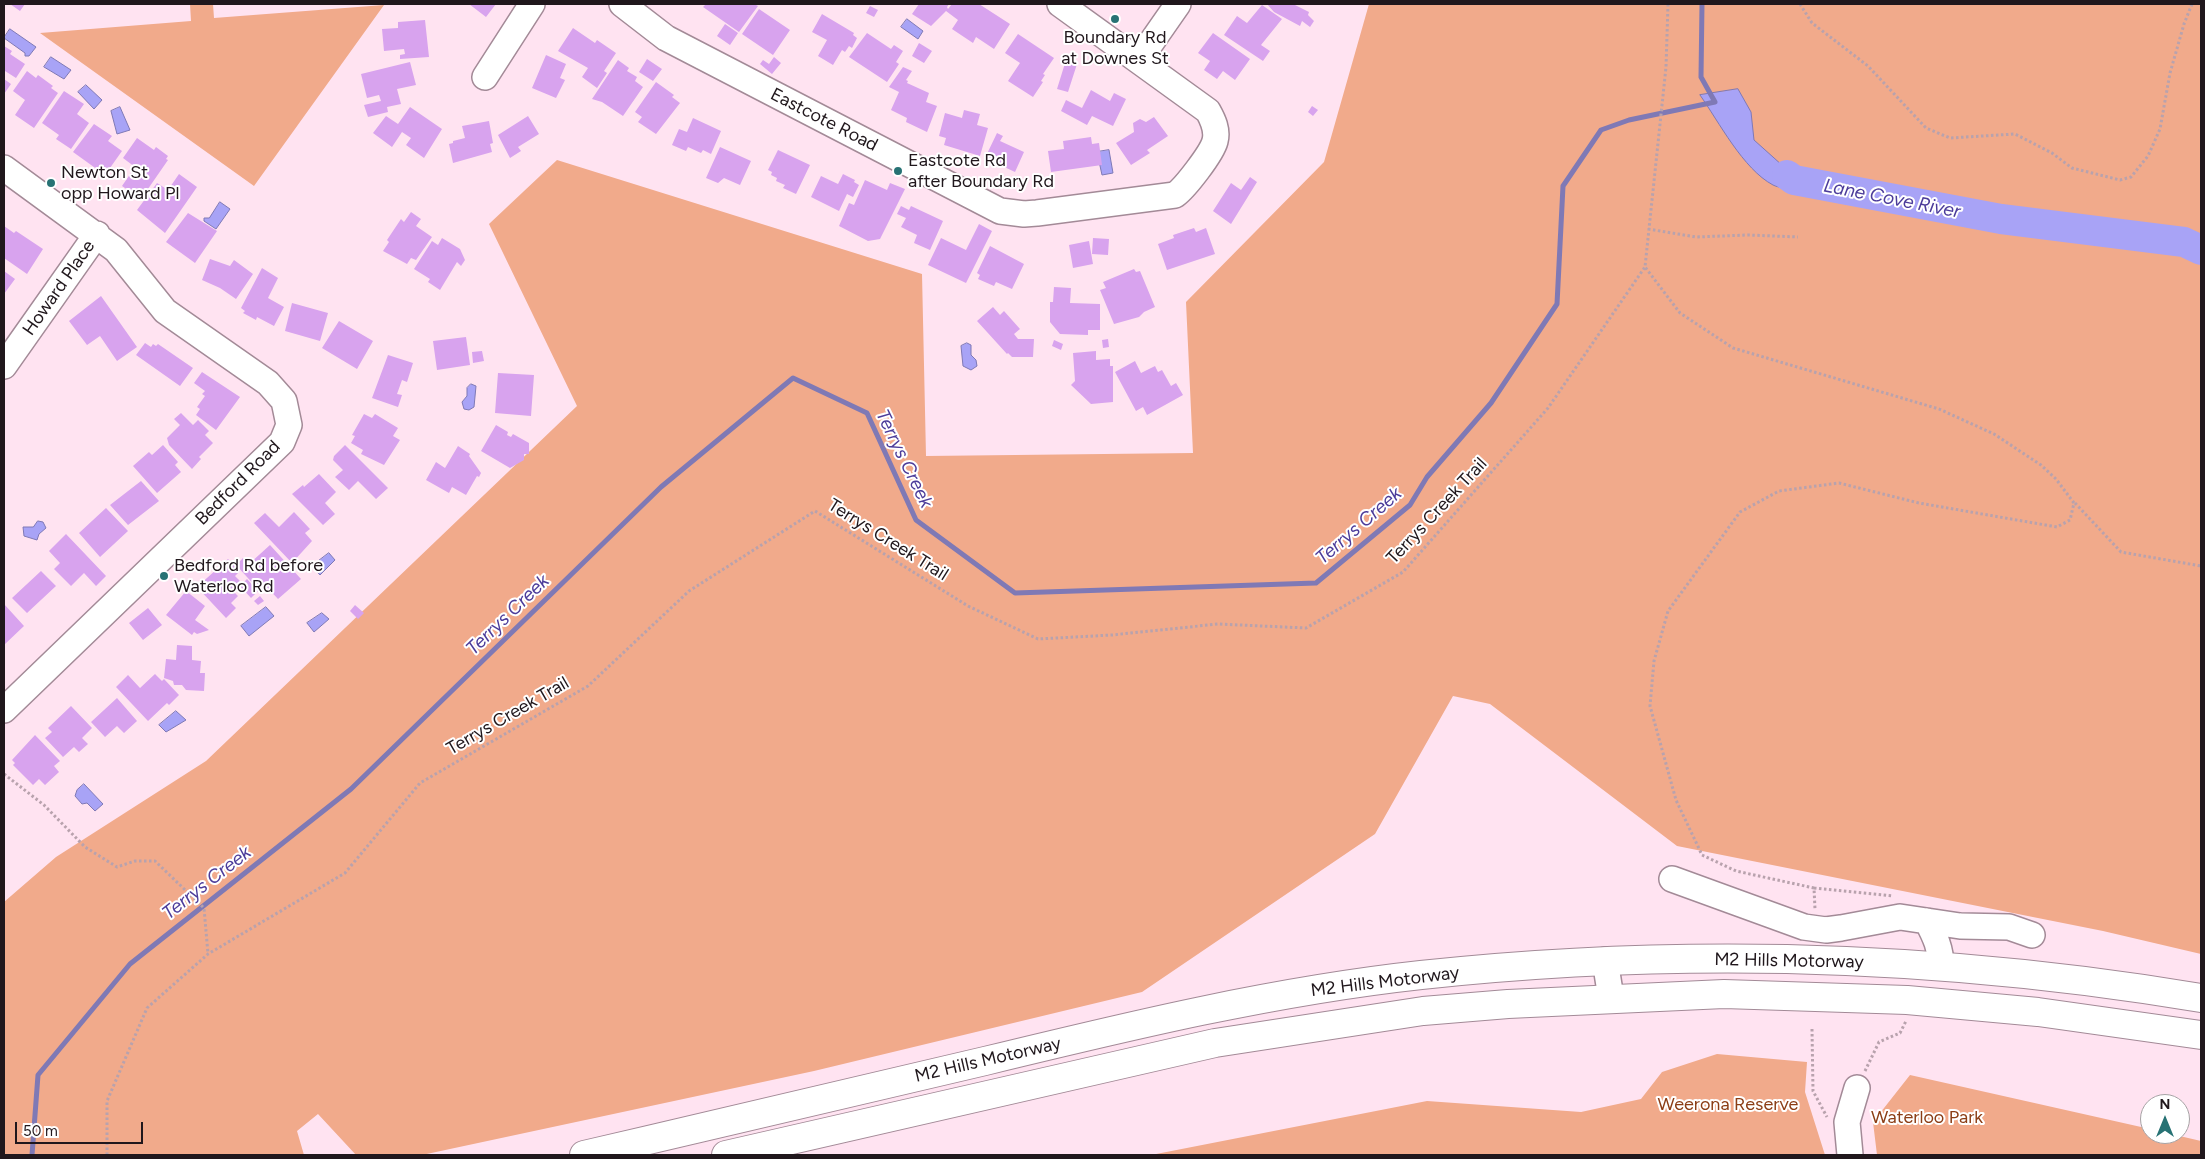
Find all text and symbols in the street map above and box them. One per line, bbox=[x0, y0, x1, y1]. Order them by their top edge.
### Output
marker: Boundary Rd at Downes St bbox=[1109, 13, 1121, 25]
place label: Boundary Rd at Downes St bbox=[1061, 27, 1169, 70]
street label: Eastcote Road bbox=[767, 84, 881, 156]
place label: Eastcote Rd after Boundary Rd bbox=[908, 150, 1054, 192]
place label: Newton St opp Howard Pl bbox=[61, 162, 179, 204]
marker: Eastcote Rd after Boundary Rd bbox=[892, 165, 904, 177]
water label: Lane Cove River bbox=[1822, 175, 1962, 223]
marker: Newton St opp Howard Pl bbox=[45, 177, 57, 189]
street label: Howard Place bbox=[18, 236, 100, 340]
water label: Terrys Creek bbox=[870, 406, 938, 512]
street label: Bedford Road bbox=[191, 436, 285, 530]
street label: Terrys Creek Trail bbox=[1382, 453, 1492, 569]
water label: Terrys Creek bbox=[1311, 482, 1407, 570]
street label: Terrys Creek Trail bbox=[824, 494, 952, 586]
place label: Bedford Rd before Waterloo Rd bbox=[174, 555, 323, 598]
marker: Bedford Rd before Waterloo Rd bbox=[158, 570, 170, 582]
water label: Terrys Creek bbox=[462, 570, 554, 660]
street label: Terrys Creek Trail bbox=[443, 672, 573, 760]
water label: Terrys Creek bbox=[158, 841, 256, 925]
street label: M2 Hills Motorway bbox=[1714, 949, 1864, 973]
street label: M2 Hills Motorway bbox=[1309, 962, 1461, 1002]
street label: M2 Hills Motorway bbox=[913, 1033, 1063, 1087]
park label: Weerona Reserve bbox=[1658, 1094, 1798, 1116]
north arrow bbox=[2140, 1094, 2190, 1144]
text: N bbox=[2160, 1096, 2170, 1113]
park label: Waterloo Park bbox=[1871, 1107, 1983, 1129]
scale bar bbox=[18, 1112, 145, 1144]
text: 50 m bbox=[23, 1122, 58, 1140]

